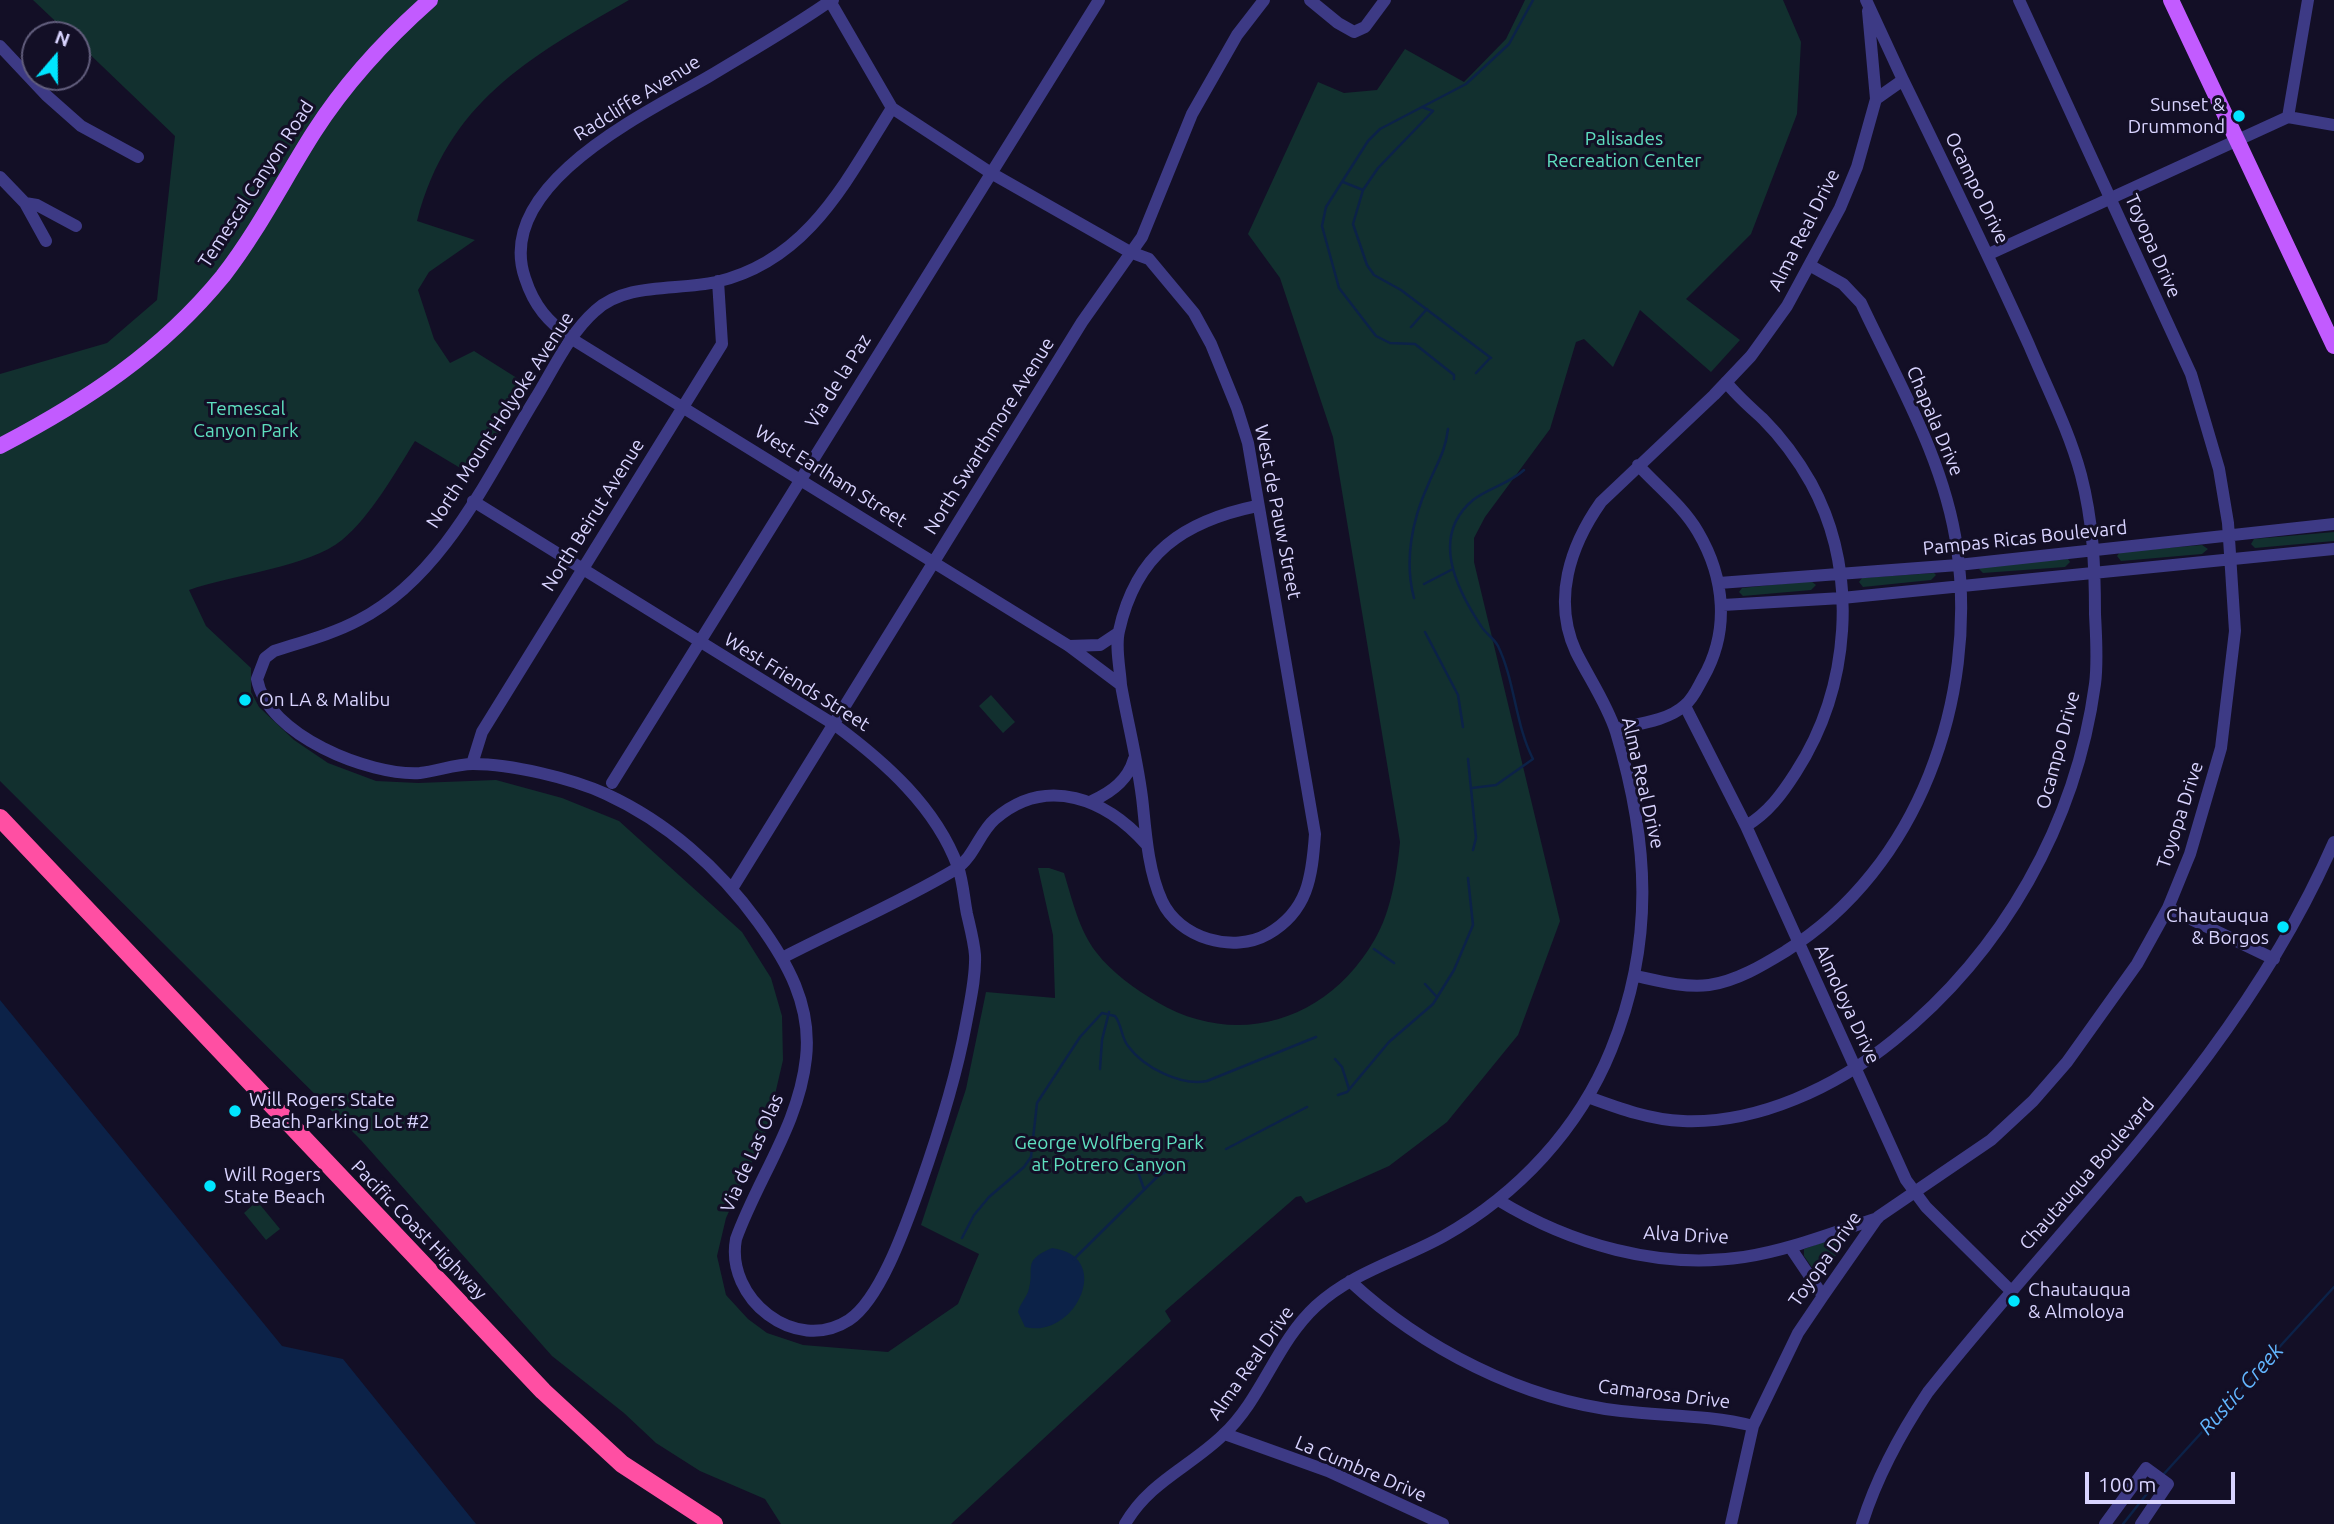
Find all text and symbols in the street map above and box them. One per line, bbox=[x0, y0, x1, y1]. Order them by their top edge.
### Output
north arrow bbox=[21, 21, 91, 91]
text: N bbox=[52, 25, 73, 51]
street label: Radcliffe Avenue bbox=[570, 50, 704, 146]
place label: Sunset & Drummond bbox=[2128, 94, 2225, 138]
street label: Temescal Canyon Road bbox=[193, 96, 319, 272]
marker: Sunset & Drummond bbox=[2231, 108, 2247, 124]
park label: Palisades Recreation Center bbox=[1546, 128, 1702, 172]
street label: Ocampo Drive bbox=[1940, 129, 2014, 247]
street label: Alma Real Drive bbox=[1763, 165, 1845, 295]
street label: Toyopa Drive bbox=[2120, 191, 2186, 301]
street label: North Mount Holyoke Avenue bbox=[421, 308, 579, 532]
street label: Via de la Paz bbox=[800, 330, 876, 432]
street label: North Swarthmore Avenue bbox=[919, 333, 1059, 539]
street label: Chapala Drive bbox=[1902, 363, 1968, 479]
park label: Temescal Canyon Park bbox=[193, 398, 299, 442]
street label: West Earlham Street bbox=[751, 420, 911, 532]
street label: West de Pauw Street bbox=[1250, 423, 1306, 601]
street label: North Beirut Avenue bbox=[537, 435, 649, 595]
street label: Pampas Ricas Boulevard bbox=[1922, 516, 2128, 560]
street label: West Friends Street bbox=[720, 628, 874, 736]
place label: On LA & Malibu bbox=[259, 689, 390, 711]
street label: Ocampo Drive bbox=[2031, 689, 2085, 811]
marker: On LA & Malibu bbox=[237, 692, 253, 708]
street label: Alma Real Drive bbox=[1617, 715, 1669, 851]
street label: Toyopa Drive bbox=[2152, 759, 2208, 871]
place label: Chautauqua & Borgos bbox=[2166, 905, 2269, 949]
marker: Chautauqua & Borgos bbox=[2275, 919, 2291, 935]
street label: Almoloya Drive bbox=[1809, 941, 1885, 1067]
place label: Will Rogers State Beach Parking Lot #2 bbox=[249, 1089, 430, 1133]
street label: Via de Las Olas bbox=[716, 1090, 788, 1216]
street label: Chautauqua Boulevard bbox=[2015, 1093, 2159, 1255]
marker: Will Rogers State Beach Parking Lot #2 bbox=[227, 1103, 243, 1119]
park label: George Wolfberg Park at Potrero Canyon bbox=[1014, 1132, 1204, 1176]
street label: Pacific Coast Highway bbox=[346, 1155, 492, 1305]
place label: Will Rogers State Beach bbox=[224, 1164, 325, 1208]
marker: Will Rogers State Beach bbox=[202, 1178, 218, 1194]
street label: Toyopa Drive bbox=[1784, 1207, 1866, 1311]
street label: Alva Drive bbox=[1643, 1221, 1729, 1249]
place label: Chautauqua & Almoloya bbox=[2028, 1279, 2131, 1323]
marker: Chautauqua & Almoloya bbox=[2006, 1293, 2022, 1309]
street label: Alma Real Drive bbox=[1203, 1302, 1299, 1424]
water label: Rustic Creek bbox=[2193, 1338, 2289, 1440]
street label: Camarosa Drive bbox=[1597, 1375, 1731, 1413]
street label: La Cumbre Drive bbox=[1292, 1431, 1430, 1507]
scale bar bbox=[2089, 1458, 2240, 1502]
text: 100 m bbox=[2098, 1472, 2156, 1496]

